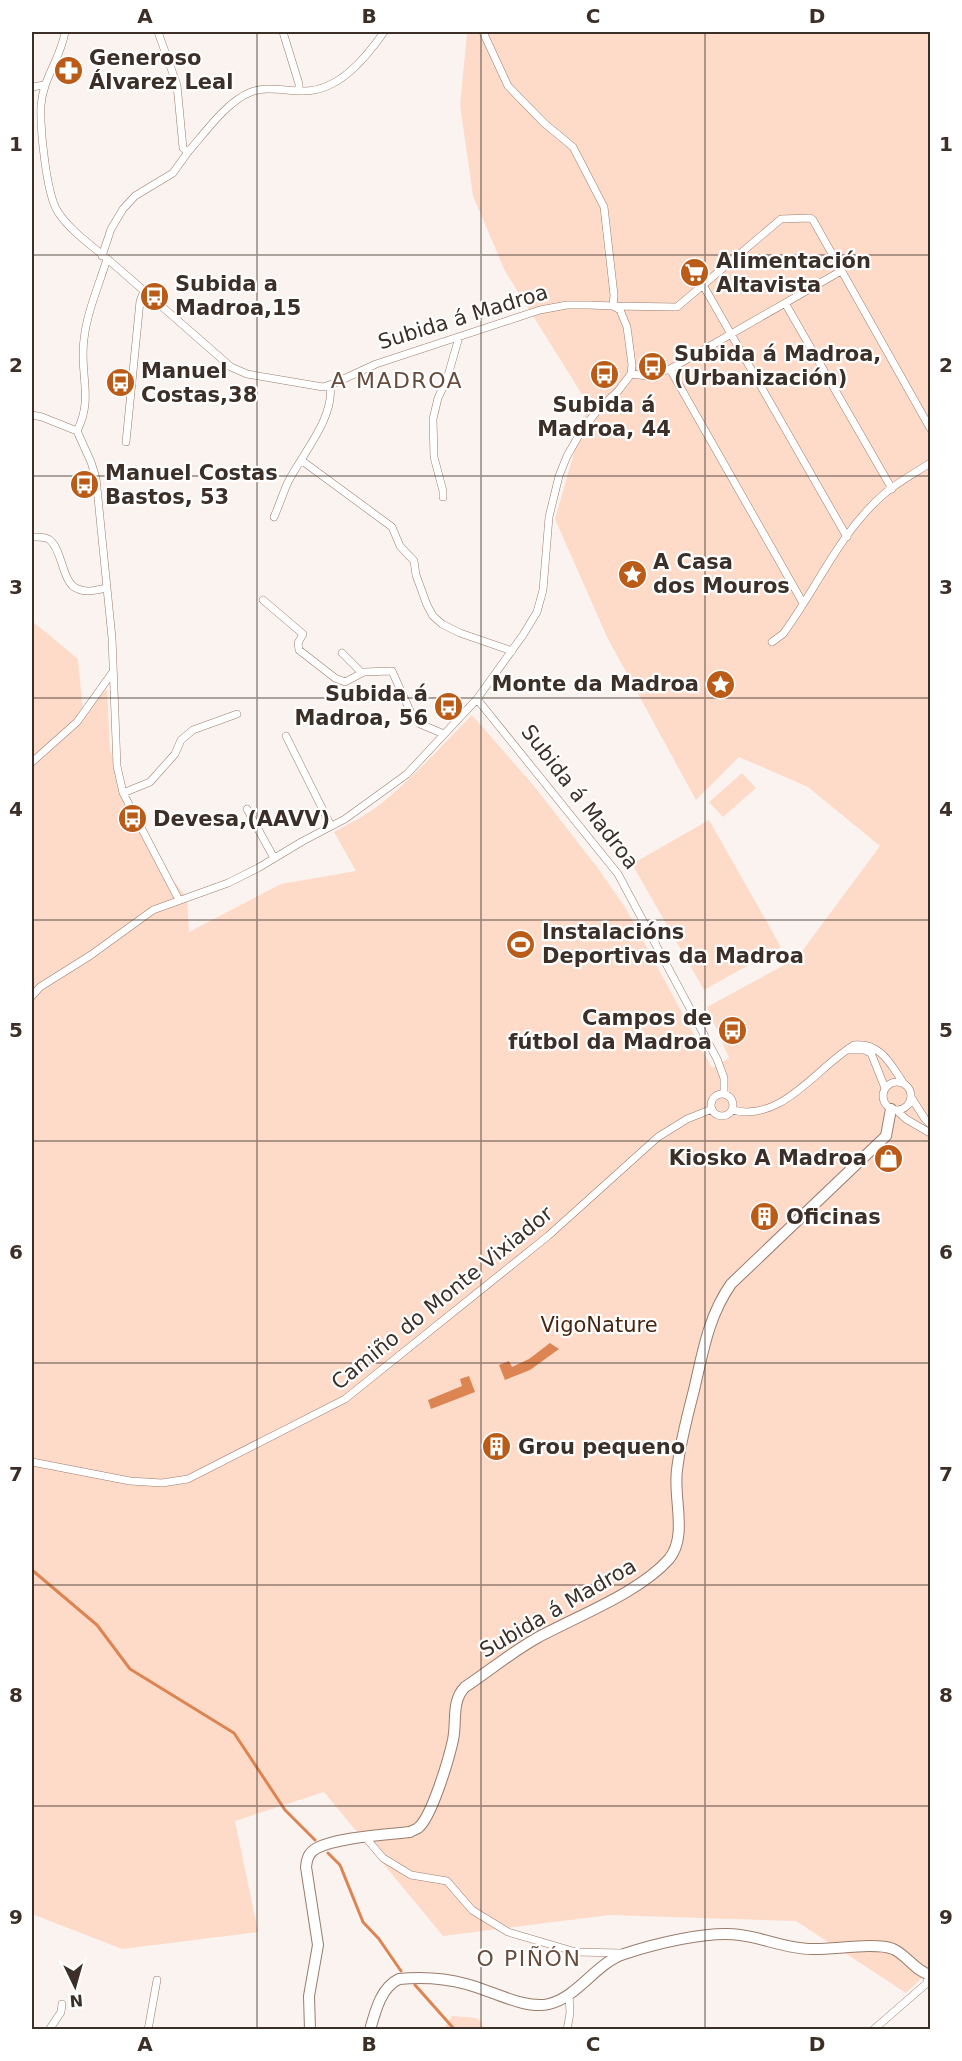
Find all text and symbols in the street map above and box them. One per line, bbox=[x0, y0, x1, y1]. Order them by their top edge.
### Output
text: A bbox=[137, 4, 153, 28]
text: B bbox=[361, 4, 377, 28]
text: C bbox=[586, 4, 600, 28]
text: D bbox=[809, 4, 825, 28]
place label: Generoso Álvarez Leal bbox=[89, 46, 233, 94]
pharmacy icon: Generoso Álvarez Leal bbox=[52, 54, 84, 86]
text: 1 bbox=[9, 132, 23, 156]
text: 1 bbox=[939, 132, 953, 156]
place label: Alimentación Altavista bbox=[716, 249, 871, 297]
supermarket icon: Alimentación Altavista bbox=[679, 257, 711, 289]
place label: Subida a Madroa,15 bbox=[175, 272, 301, 320]
bus stop icon: Subida a Madroa,15 bbox=[138, 280, 170, 312]
street label: Subida á Madroa bbox=[375, 280, 551, 354]
place label: Subida á Madroa, (Urbanización) bbox=[674, 342, 881, 390]
bus stop icon: Subida á Madroa, (Urbanización) bbox=[637, 350, 669, 382]
text: 2 bbox=[9, 353, 23, 377]
text: 2 bbox=[939, 353, 953, 377]
bus stop icon: Subida á Madroa, 44 bbox=[588, 358, 620, 390]
place label: Manuel Costas,38 bbox=[141, 359, 257, 407]
bus stop icon: Manuel Costas,38 bbox=[104, 367, 136, 399]
district label: A MADROA bbox=[331, 368, 463, 393]
place label: Subida á Madroa, 44 bbox=[537, 393, 671, 441]
place label: Manuel Costas Bastos, 53 bbox=[105, 461, 278, 509]
bus stop icon: Manuel Costas Bastos, 53 bbox=[68, 469, 100, 501]
place label: A Casa dos Mouros bbox=[653, 550, 790, 598]
place icon: A Casa dos Mouros bbox=[616, 558, 648, 590]
text: 3 bbox=[9, 575, 23, 599]
text: 3 bbox=[939, 575, 953, 599]
place icon: Monte da Madroa bbox=[704, 668, 736, 700]
place label: Monte da Madroa bbox=[492, 672, 699, 696]
place label: Subida á Madroa, 56 bbox=[294, 682, 428, 730]
bus stop icon: Subida á Madroa, 56 bbox=[433, 690, 465, 722]
street label: Subida á Madroa bbox=[516, 720, 644, 874]
text: 4 bbox=[9, 797, 23, 821]
text: 4 bbox=[939, 797, 953, 821]
bus stop icon: Devesa,(AAVV) bbox=[116, 803, 148, 835]
place label: Devesa,(AAVV) bbox=[153, 807, 330, 831]
place label: Instalacións Deportivas da Madroa bbox=[542, 920, 804, 968]
sports icon: Instalacións Deportivas da Madroa bbox=[505, 928, 537, 960]
place label: Campos de fútbol da Madroa bbox=[508, 1006, 712, 1054]
bus stop icon: Campos de fútbol da Madroa bbox=[717, 1014, 749, 1046]
text: 5 bbox=[9, 1018, 23, 1042]
text: 5 bbox=[939, 1018, 953, 1042]
shop icon: Kiosko A Madroa bbox=[872, 1142, 904, 1174]
place label: Kiosko A Madroa bbox=[669, 1146, 867, 1170]
street label: Camiño do Monte Vixiador bbox=[327, 1201, 558, 1395]
building icon: Oficinas bbox=[749, 1201, 781, 1233]
place label: Oficinas bbox=[786, 1205, 881, 1229]
text: 6 bbox=[9, 1240, 23, 1264]
text: 6 bbox=[939, 1240, 953, 1264]
park label: VigoNature bbox=[540, 1313, 658, 1337]
building icon: Grou pequeno bbox=[481, 1431, 513, 1463]
place label: Grou pequeno bbox=[518, 1435, 685, 1459]
text: 7 bbox=[9, 1462, 23, 1486]
text: 7 bbox=[939, 1462, 953, 1486]
street label: Subida á Madroa bbox=[476, 1553, 640, 1663]
text: 8 bbox=[9, 1683, 23, 1707]
text: 8 bbox=[939, 1683, 953, 1707]
text: 9 bbox=[9, 1905, 23, 1929]
text: 9 bbox=[939, 1905, 953, 1929]
district label: O PIÑÓN bbox=[477, 1945, 581, 1971]
north arrow bbox=[45, 1956, 105, 2016]
text: N bbox=[69, 1990, 84, 2010]
text: A bbox=[137, 2032, 153, 2056]
text: B bbox=[361, 2032, 377, 2056]
text: C bbox=[586, 2032, 600, 2056]
text: D bbox=[809, 2032, 825, 2056]

